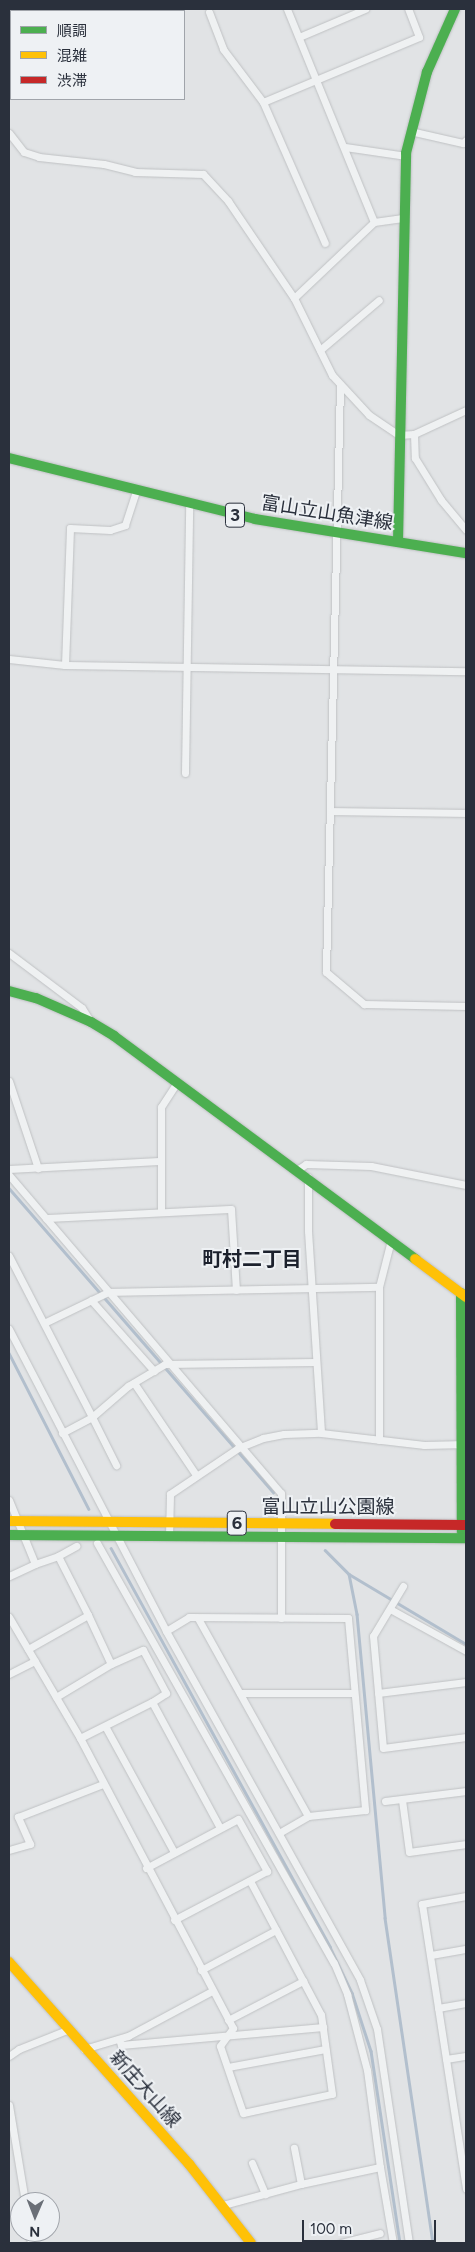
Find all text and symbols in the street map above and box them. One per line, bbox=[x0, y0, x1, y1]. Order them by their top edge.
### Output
legend bbox=[10, 10, 185, 100]
text: 順調 bbox=[57, 22, 87, 40]
text: 混雑 bbox=[57, 47, 87, 65]
text: 渋滞 bbox=[57, 72, 87, 90]
street label: 富山立山魚津線 bbox=[260, 491, 394, 535]
road number: 3 bbox=[224, 500, 246, 530]
district label: 町村二丁目 bbox=[202, 1247, 302, 1271]
street label: 富山立山公園線 bbox=[262, 1496, 394, 1518]
road number: 6 bbox=[226, 1508, 248, 1539]
street label: 新庄大山線 bbox=[105, 2046, 185, 2132]
north arrow bbox=[10, 2192, 60, 2242]
scale bar bbox=[305, 2210, 439, 2242]
text: 100 m bbox=[310, 2220, 352, 2238]
text: N bbox=[29, 2223, 40, 2240]

